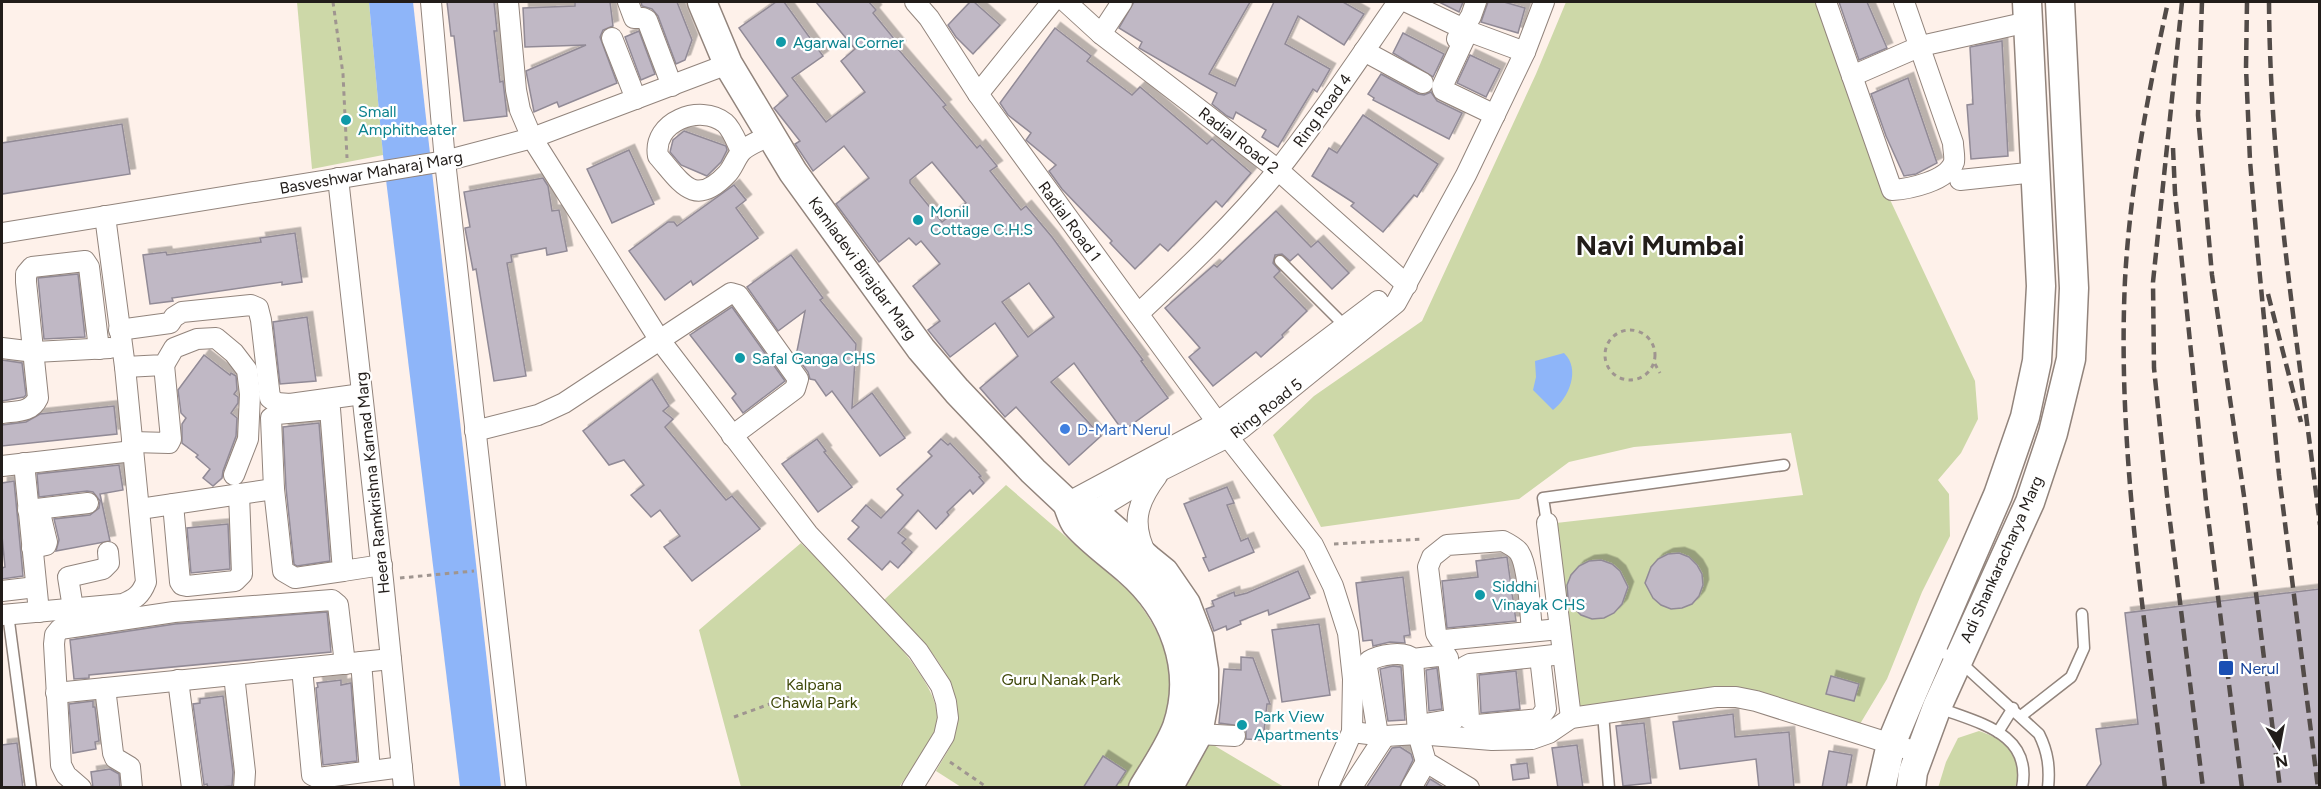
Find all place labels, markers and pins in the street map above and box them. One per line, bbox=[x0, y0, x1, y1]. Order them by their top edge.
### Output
place label: Agarwal Corner bbox=[793, 33, 905, 52]
marker: Agarwal Corner bbox=[774, 35, 788, 49]
place label: Small Amphitheater bbox=[358, 102, 457, 139]
marker: Small Amphitheater bbox=[339, 113, 353, 127]
place label: Monil Cottage C.H.S bbox=[930, 202, 1033, 239]
marker: Monil Cottage C.H.S bbox=[911, 213, 925, 227]
place label: Safal Ganga CHS bbox=[752, 349, 876, 368]
marker: Safal Ganga CHS bbox=[733, 351, 747, 365]
place label: D-Mart Nerul bbox=[1077, 420, 1171, 439]
marker: D-Mart Nerul bbox=[1058, 422, 1072, 436]
place label: Siddhi Vinayak CHS bbox=[1492, 577, 1585, 614]
marker: Siddhi Vinayak CHS bbox=[1473, 588, 1487, 602]
marker: Nerul bbox=[2217, 659, 2235, 677]
place label: Nerul bbox=[2240, 659, 2279, 678]
place label: Park View Apartments bbox=[1254, 707, 1339, 744]
marker: Park View Apartments bbox=[1235, 718, 1249, 732]

